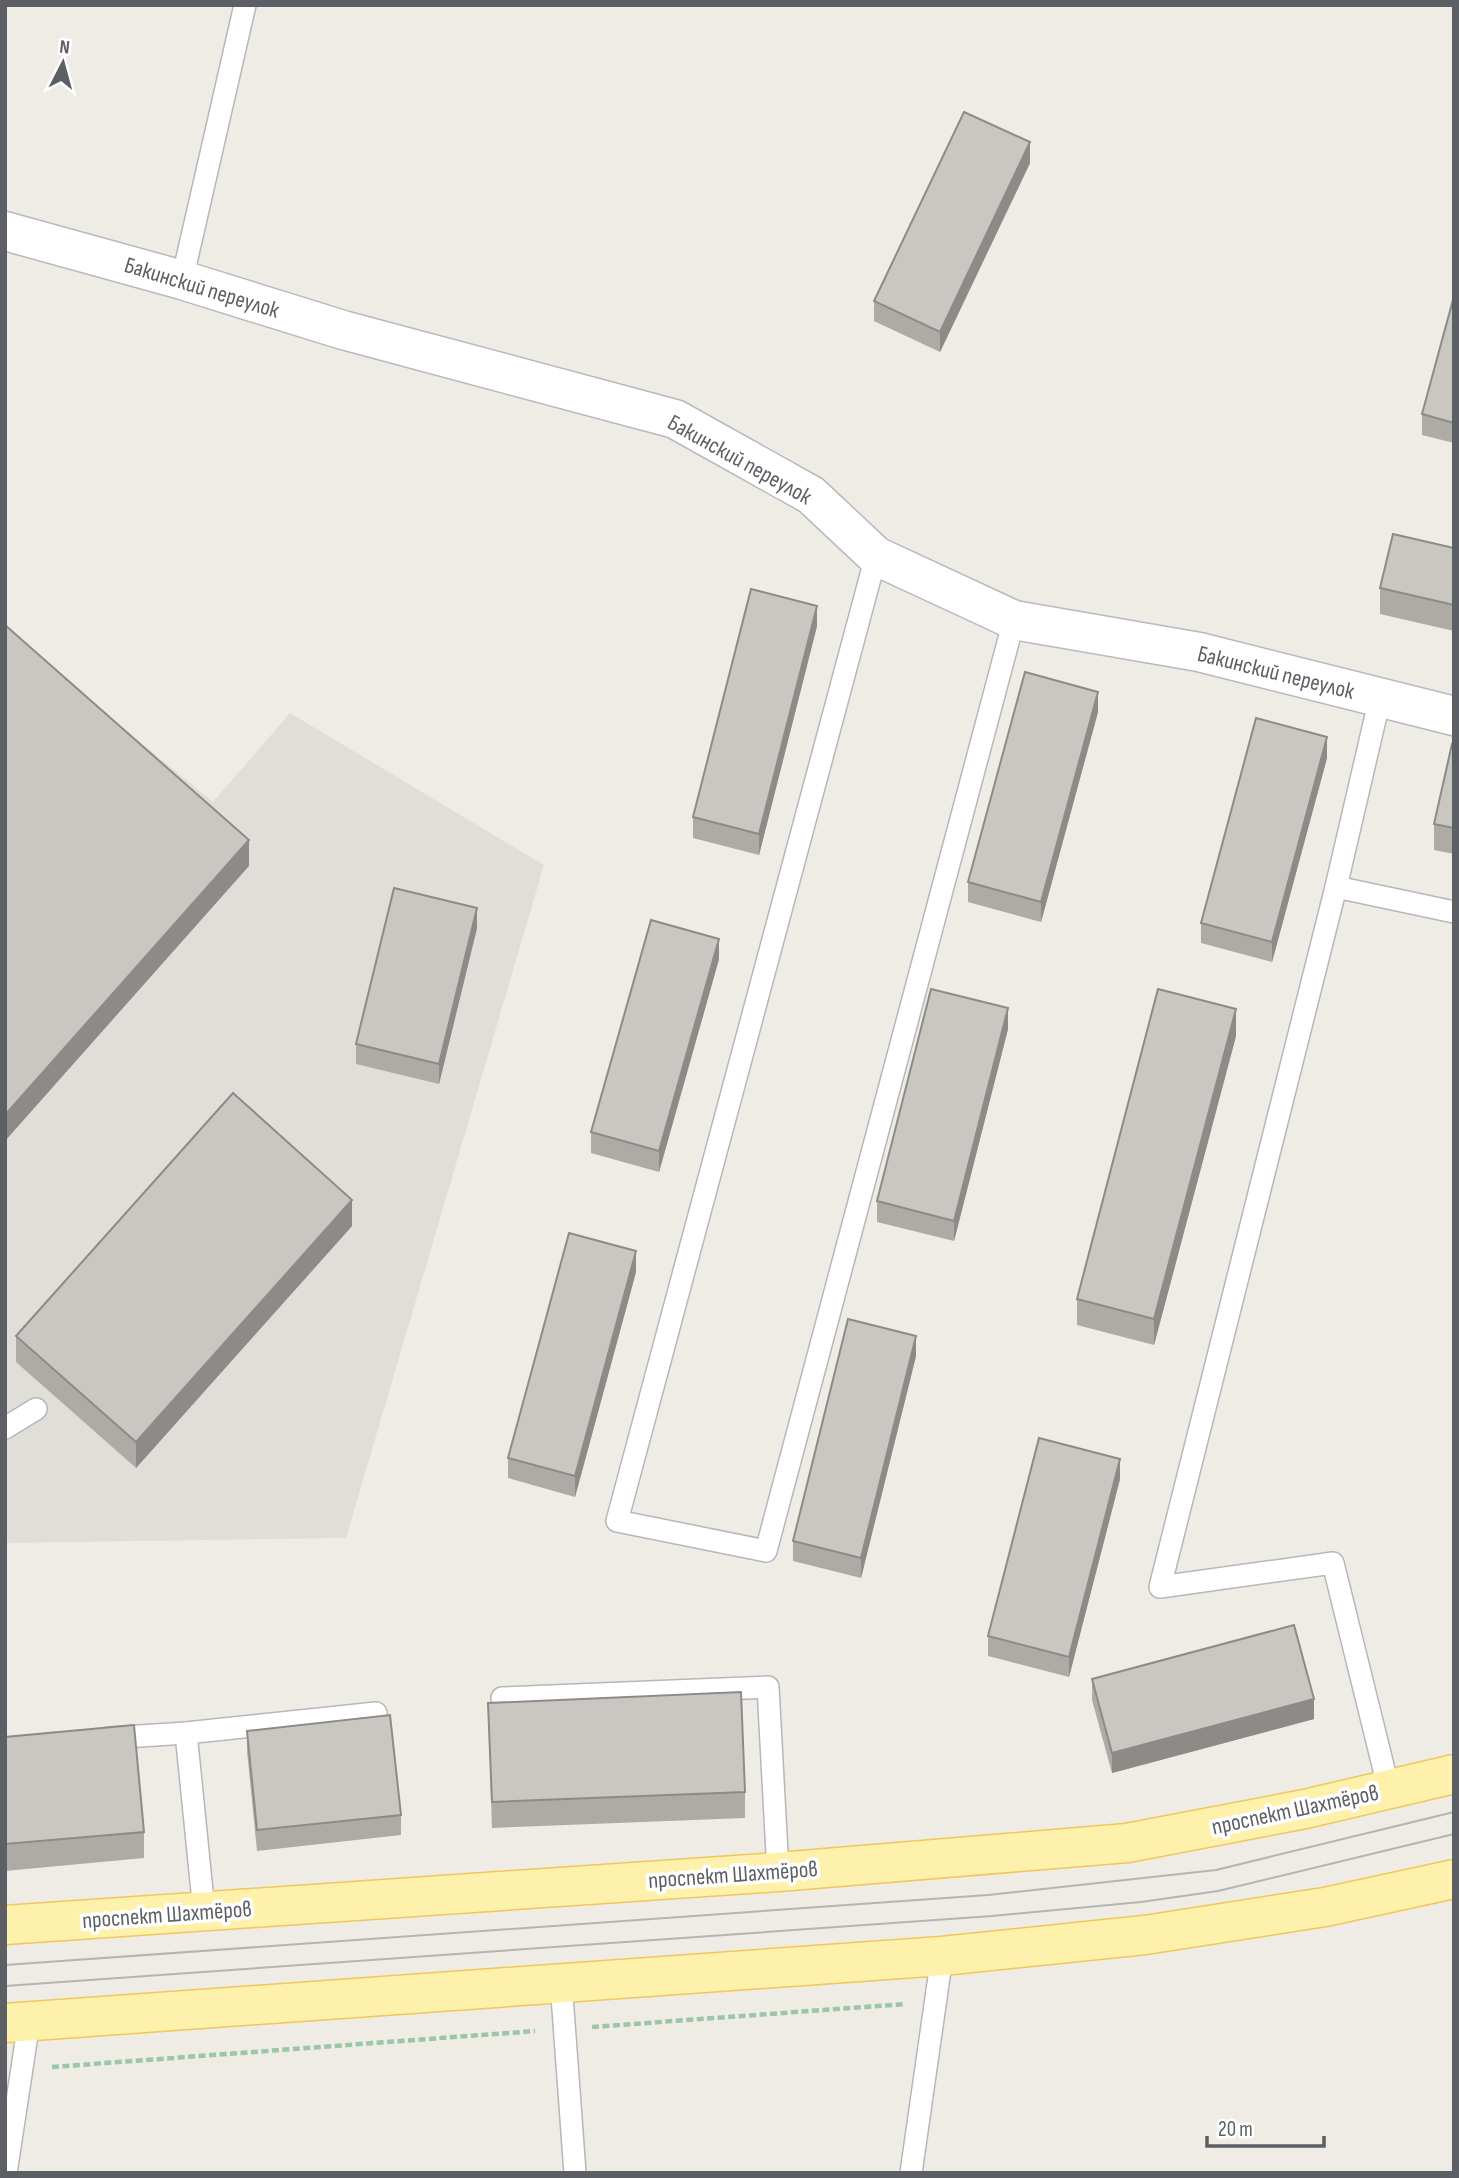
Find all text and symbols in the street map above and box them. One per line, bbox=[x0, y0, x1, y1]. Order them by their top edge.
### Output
north arrow bbox=[28, 28, 98, 98]
text: N bbox=[58, 36, 71, 60]
street label: Бакинский переулок bbox=[121, 251, 283, 325]
street label: Бакинский переулок bbox=[663, 409, 817, 511]
street label: Бакинский переулок bbox=[1195, 640, 1357, 706]
street label: проспект Шахтёров bbox=[1209, 1779, 1381, 1841]
street label: проспект Шахтёров bbox=[647, 1855, 819, 1895]
street label: проспект Шахтёров bbox=[81, 1895, 253, 1935]
scale bar bbox=[1207, 2104, 1324, 2148]
text: 20 m bbox=[1218, 2117, 1253, 2142]

